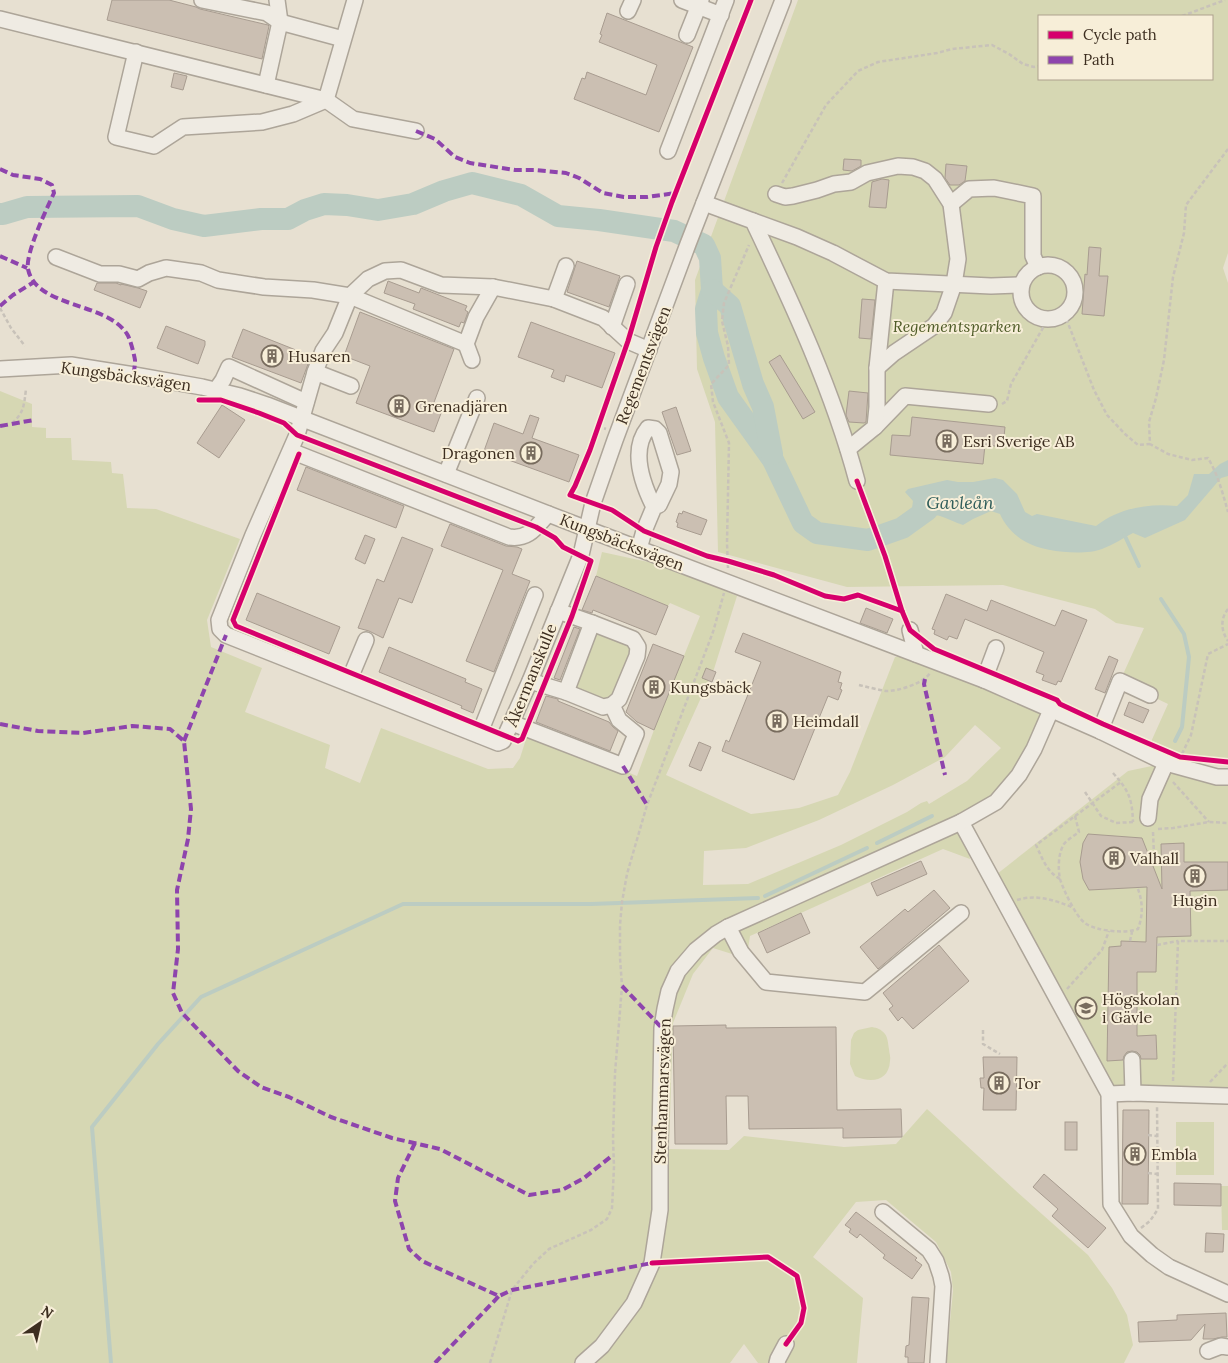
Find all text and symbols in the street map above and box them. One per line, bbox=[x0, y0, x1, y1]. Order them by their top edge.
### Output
legend bbox=[1038, 15, 1213, 80]
text: Cycle path bbox=[1083, 25, 1157, 44]
text: Path bbox=[1083, 50, 1114, 69]
street label: Regementsvägen bbox=[611, 303, 675, 427]
park label: Regementsparken bbox=[893, 316, 1021, 336]
building icon: Husaren bbox=[260, 344, 284, 368]
place label: Husaren bbox=[288, 346, 351, 366]
street label: Kungsbäcksvägen bbox=[59, 357, 193, 395]
building icon: Grenadjären bbox=[387, 394, 411, 418]
place label: Grenadjären bbox=[415, 396, 508, 416]
building icon: Esri Sverige AB bbox=[935, 429, 959, 453]
place label: Esri Sverige AB bbox=[963, 431, 1075, 451]
building icon: Dragonen bbox=[519, 441, 543, 465]
place label: Dragonen bbox=[442, 443, 515, 463]
water label: Gavleån bbox=[926, 491, 994, 514]
street label: Kungsbäcksvägen bbox=[557, 509, 687, 575]
street label: Åkermanskulle bbox=[501, 620, 561, 730]
building icon: Kungsbäck bbox=[642, 675, 666, 699]
place label: Kungsbäck bbox=[670, 677, 751, 697]
building icon: Heimdall bbox=[765, 709, 789, 733]
place label: Heimdall bbox=[793, 711, 859, 731]
building icon: Valhall bbox=[1102, 846, 1126, 870]
place label: Valhall bbox=[1129, 848, 1179, 868]
building icon: Hugin bbox=[1183, 864, 1207, 888]
place label: Hugin bbox=[1172, 890, 1218, 910]
place label: Högskolan i Gävle bbox=[1102, 989, 1180, 1027]
school or university icon: Högskolan i Gävle bbox=[1074, 996, 1098, 1020]
street label: Stenhammarsvägen bbox=[649, 1017, 675, 1164]
building icon: Tor bbox=[987, 1071, 1011, 1095]
place label: Tor bbox=[1015, 1073, 1041, 1093]
building icon: Embla bbox=[1123, 1142, 1147, 1166]
place label: Embla bbox=[1151, 1144, 1197, 1164]
north arrow bbox=[15, 1298, 65, 1348]
text: N bbox=[38, 1302, 57, 1323]

